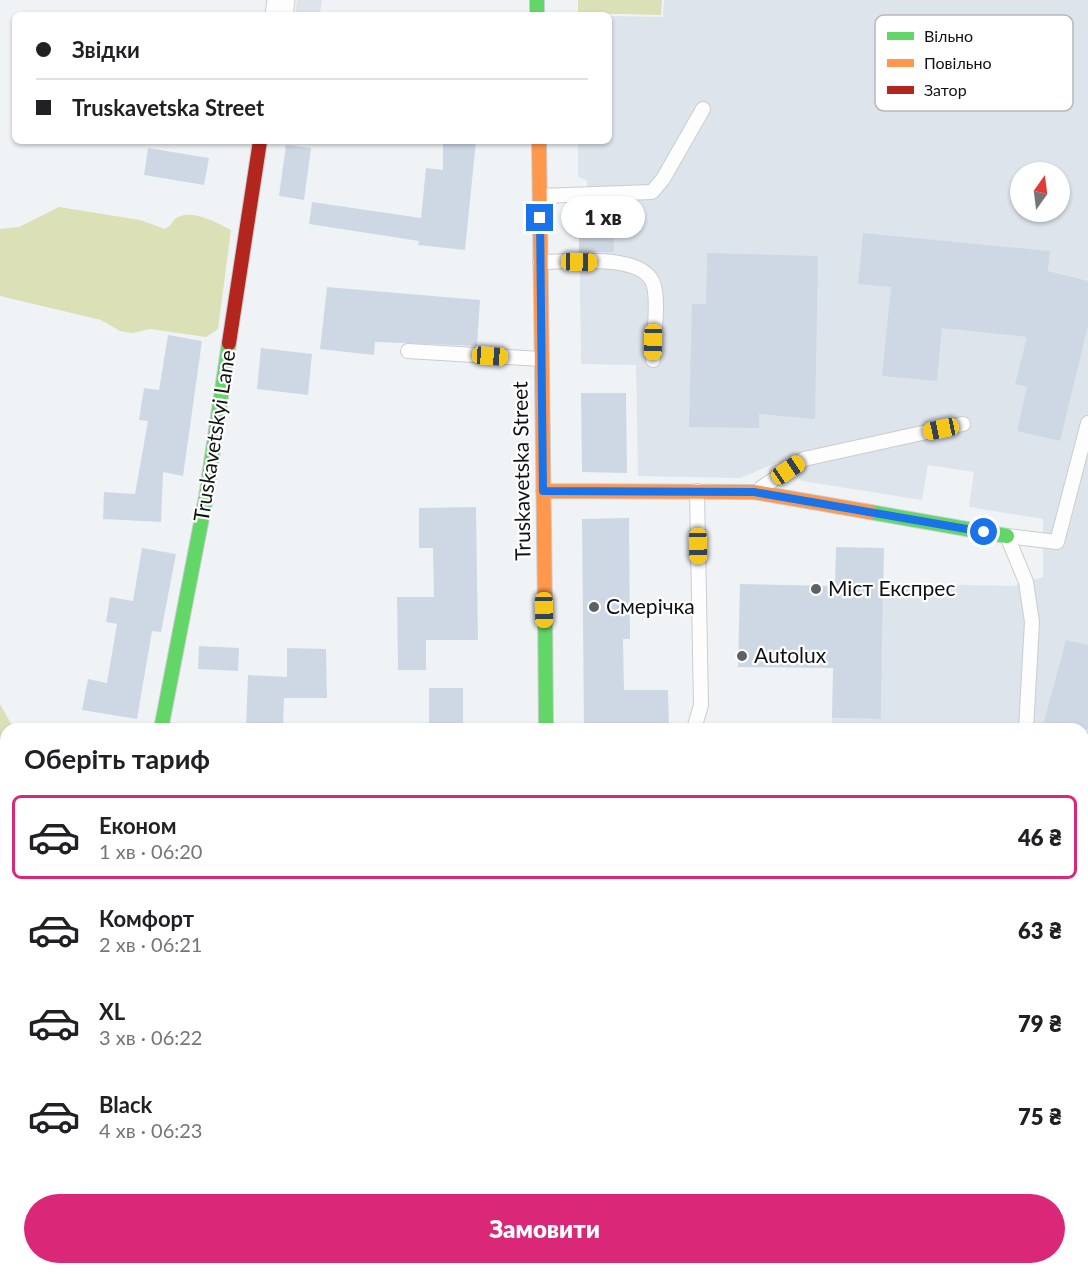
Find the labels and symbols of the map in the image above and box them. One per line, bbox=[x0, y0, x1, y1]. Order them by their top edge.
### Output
legend bbox=[875, 15, 1073, 111]
text: Вільно bbox=[924, 26, 973, 45]
text: Повільно bbox=[924, 53, 991, 72]
text: Затор bbox=[924, 80, 967, 99]
north arrow bbox=[1010, 162, 1070, 222]
callout: 1 хв bbox=[561, 197, 645, 239]
route end bbox=[526, 204, 553, 231]
car bbox=[561, 253, 597, 271]
car bbox=[644, 324, 662, 360]
car bbox=[471, 346, 509, 366]
street label: Truskavetskyi Lane bbox=[188, 348, 239, 523]
street label: Truskavetska Street bbox=[506, 381, 535, 561]
car bbox=[922, 416, 960, 442]
car bbox=[768, 452, 808, 488]
route start bbox=[970, 518, 997, 545]
car bbox=[689, 528, 707, 564]
place label: Міст Експрес bbox=[828, 575, 955, 600]
marker: Міст Експрес bbox=[809, 582, 823, 596]
car bbox=[535, 592, 553, 628]
place label: Смерічка bbox=[606, 593, 695, 618]
marker: Смерічка bbox=[587, 600, 601, 614]
place label: Autolux bbox=[754, 642, 827, 667]
marker: Autolux bbox=[735, 649, 749, 663]

